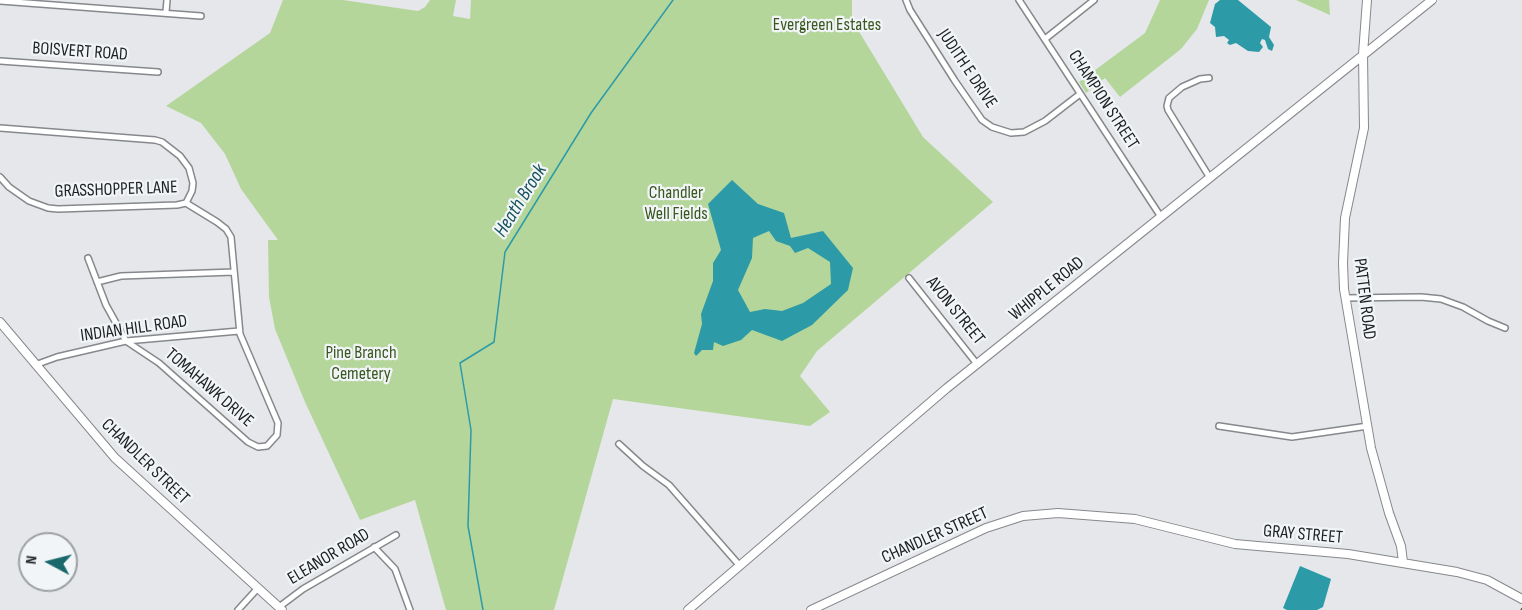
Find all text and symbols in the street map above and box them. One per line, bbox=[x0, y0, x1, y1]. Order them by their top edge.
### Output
park label: Evergreen Estates bbox=[773, 14, 881, 36]
street label: JUDITH E DRIVE bbox=[933, 25, 1001, 113]
street label: BOISVERT ROAD bbox=[32, 38, 128, 66]
street label: CHAMPION STREET bbox=[1063, 46, 1143, 154]
water label: Heath Brook bbox=[489, 160, 553, 242]
street label: GRASSHOPPER LANE bbox=[54, 177, 178, 203]
park label: Chandler Well Fields bbox=[644, 182, 708, 224]
street label: WHIPPLE ROAD bbox=[1005, 252, 1089, 326]
street label: PATTEN ROAD bbox=[1348, 257, 1380, 341]
street label: AVON STREET bbox=[921, 273, 989, 349]
street label: INDIAN HILL ROAD bbox=[79, 311, 189, 347]
park label: Pine Branch Cemetery bbox=[325, 342, 397, 385]
street label: TOMAHAWK DRIVE bbox=[160, 344, 258, 432]
street label: CHANDLER STREET bbox=[96, 415, 194, 509]
street label: CHANDLER STREET bbox=[878, 503, 992, 569]
street label: GRAY STREET bbox=[1262, 521, 1344, 549]
street label: ELEANOR ROAD bbox=[284, 524, 374, 590]
north arrow bbox=[18, 532, 78, 592]
text: N bbox=[22, 555, 42, 565]

